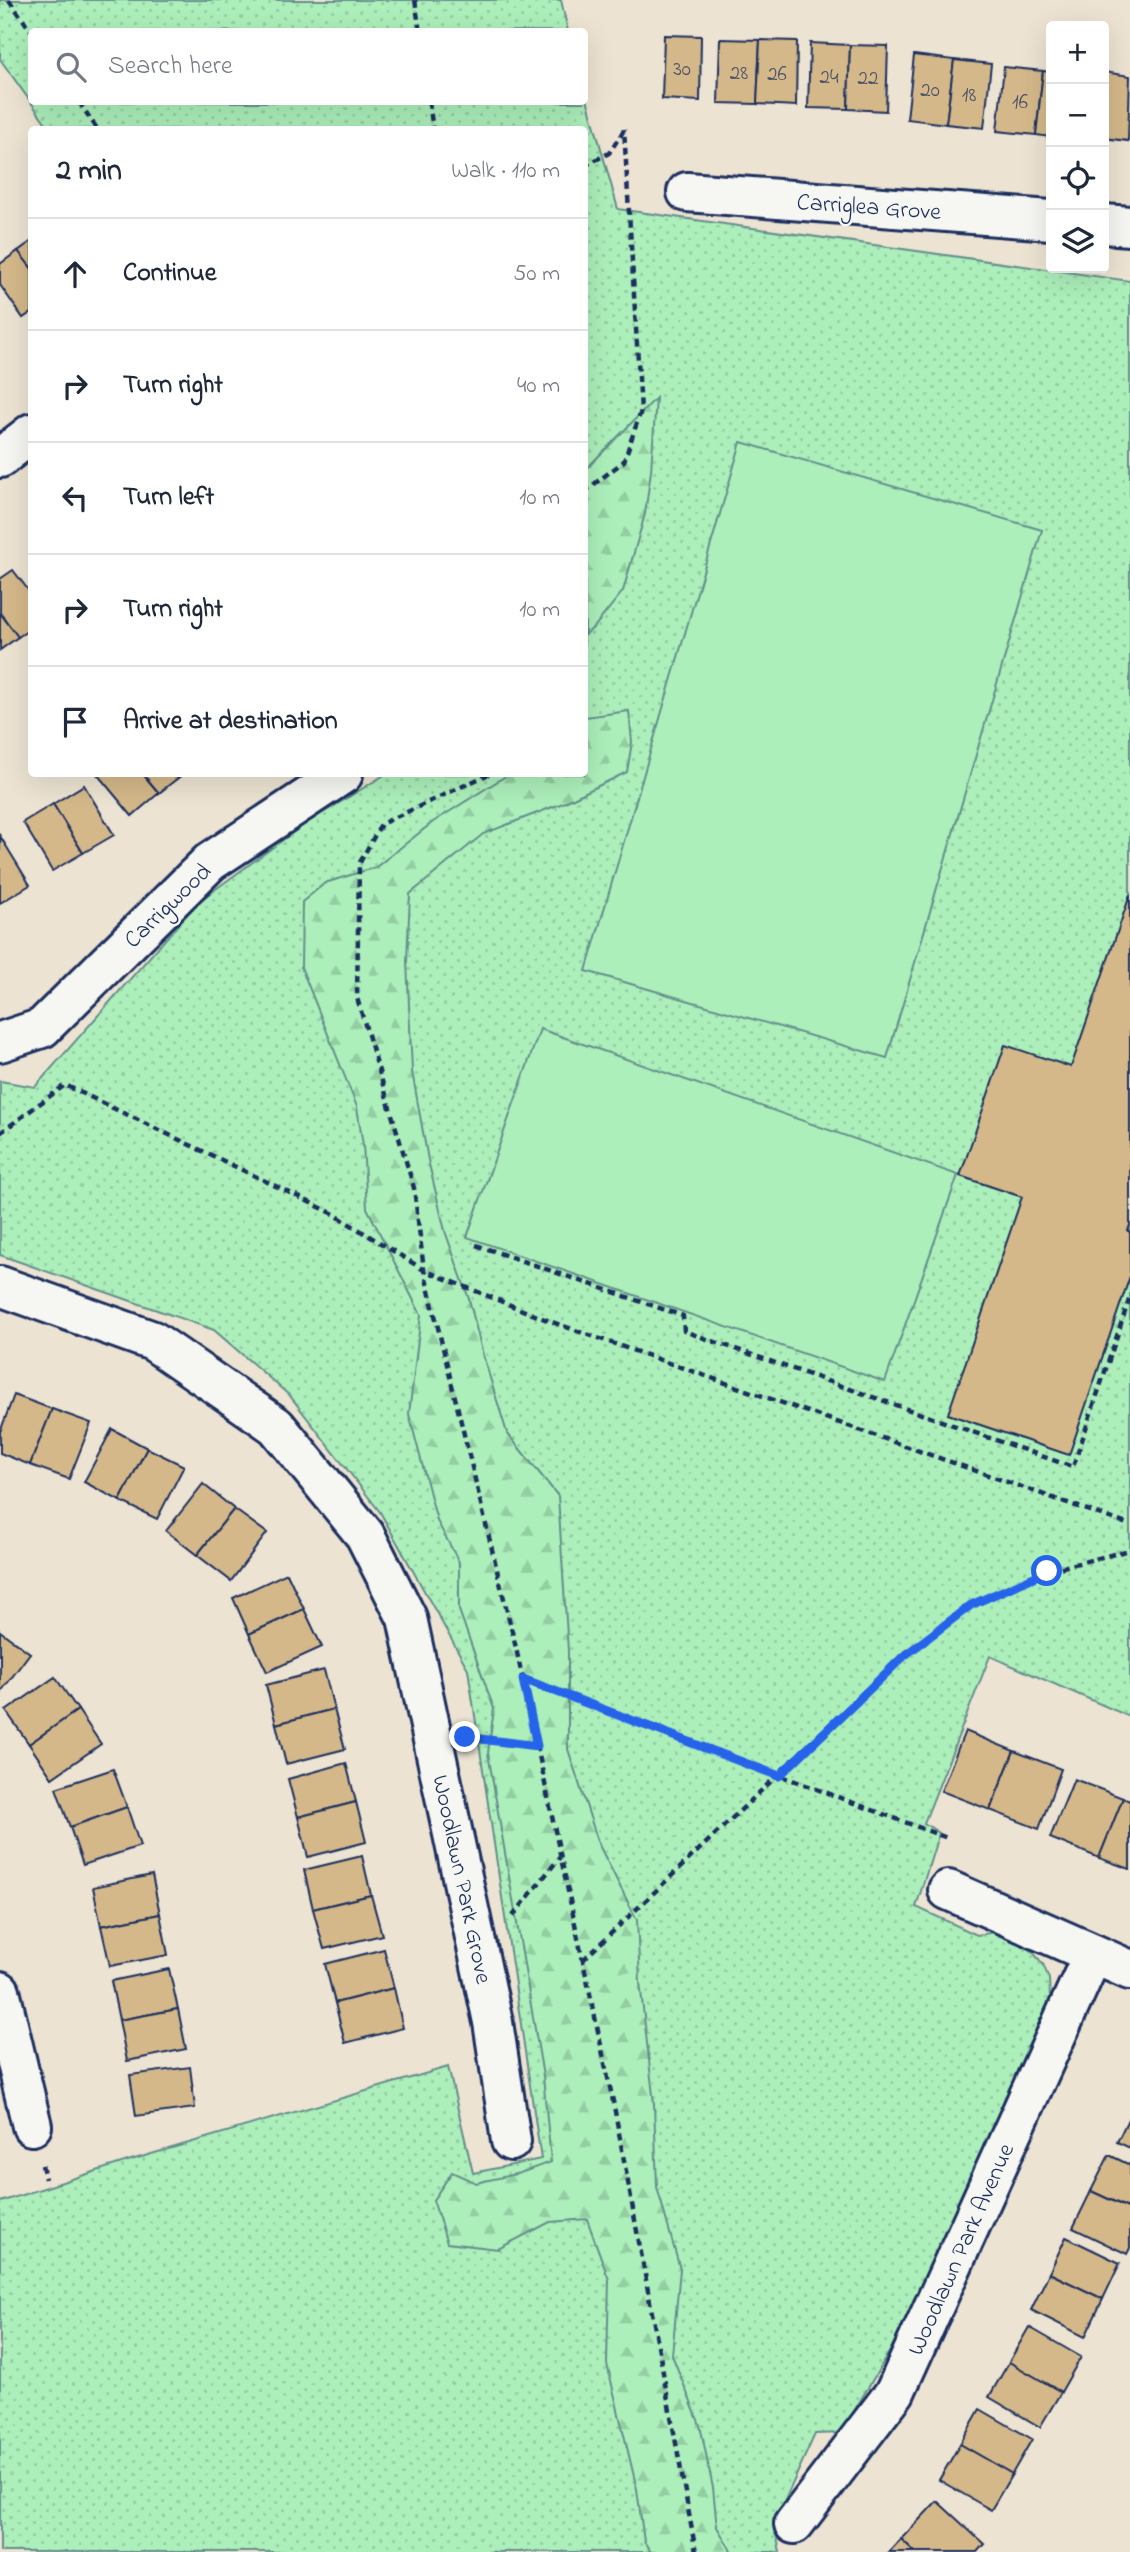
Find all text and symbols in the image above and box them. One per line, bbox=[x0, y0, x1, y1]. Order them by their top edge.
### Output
map controls bbox=[1046, 21, 1109, 273]
button: + bbox=[1046, 21, 1109, 84]
search box bbox=[28, 28, 588, 105]
icon: search bbox=[52, 48, 90, 86]
text: Search here bbox=[108, 48, 233, 86]
house number: 30 bbox=[673, 55, 691, 85]
house number: 28 bbox=[730, 59, 748, 89]
house number: 26 bbox=[767, 60, 787, 90]
house number: 24 bbox=[819, 63, 839, 93]
house number: 22 bbox=[858, 64, 878, 94]
house number: 20 bbox=[920, 76, 940, 106]
house number: 18 bbox=[962, 81, 976, 111]
button: − bbox=[1046, 84, 1109, 147]
house number: 16 bbox=[1012, 88, 1028, 118]
button: locate bbox=[1046, 147, 1109, 210]
text: 2 min bbox=[56, 150, 122, 194]
text: Walk · 110 m bbox=[451, 155, 560, 188]
street label: Carriglea Grove bbox=[795, 186, 942, 231]
button: layers bbox=[1046, 210, 1109, 273]
icon: ahead bbox=[56, 255, 94, 293]
text: Continue bbox=[123, 255, 216, 293]
text: 50 m bbox=[513, 258, 560, 291]
icon: right bbox=[56, 367, 94, 405]
text: Turn right bbox=[123, 367, 223, 405]
text: 40 m bbox=[517, 370, 560, 403]
icon: left bbox=[56, 479, 94, 517]
text: Turn left bbox=[123, 479, 214, 517]
text: 10 m bbox=[519, 482, 560, 515]
icon: right bbox=[56, 591, 94, 629]
text: Turn right bbox=[123, 591, 223, 629]
text: 10 m bbox=[519, 594, 560, 627]
icon: arrive bbox=[56, 703, 94, 741]
text: Arrive at destination bbox=[123, 703, 338, 741]
street label: Carrigwood bbox=[117, 856, 221, 958]
route start bbox=[1031, 1555, 1062, 1586]
route end bbox=[449, 1721, 480, 1752]
street label: Woodlawn Park Grove bbox=[421, 1772, 500, 1987]
street label: Woodlawn Park Avenue bbox=[900, 2138, 1025, 2362]

